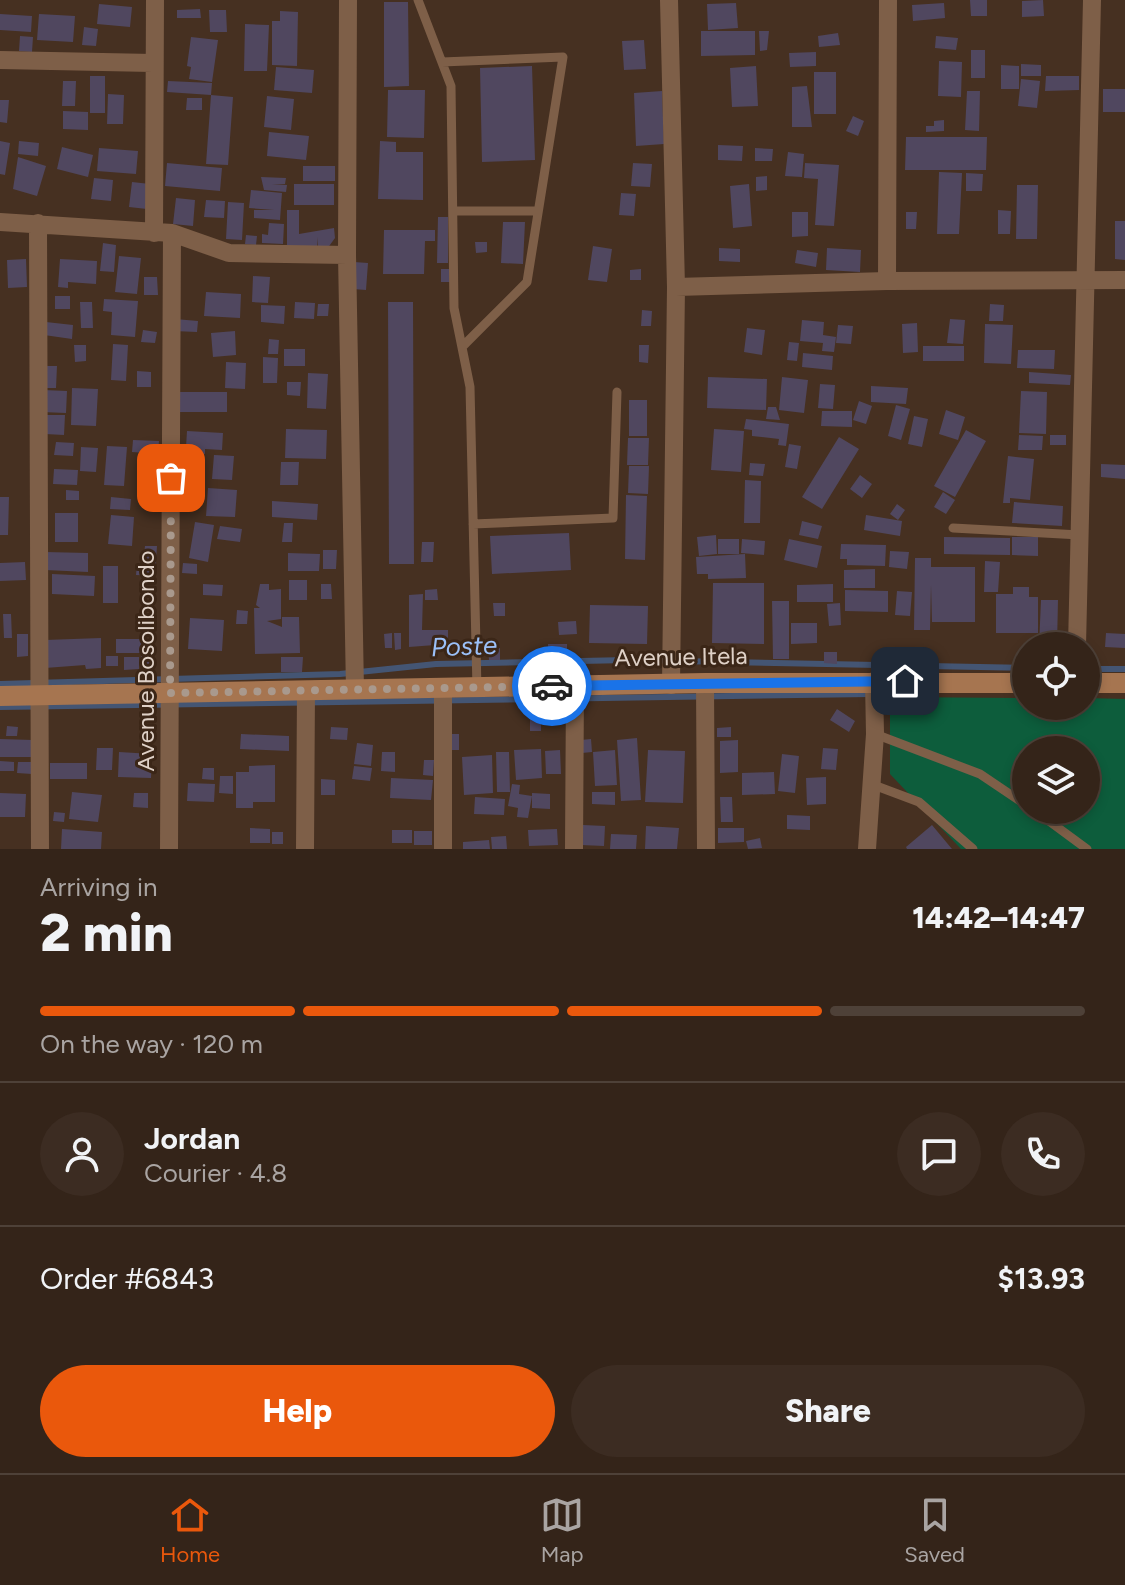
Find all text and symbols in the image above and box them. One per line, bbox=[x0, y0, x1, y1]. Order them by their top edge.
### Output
pin bbox=[137, 444, 205, 512]
icon: bag bbox=[149, 456, 193, 500]
street label: Avenue Bosolibondo bbox=[131, 551, 160, 771]
water label: Poste bbox=[430, 629, 498, 663]
map controls bbox=[1012, 632, 1100, 824]
button: locate bbox=[1012, 632, 1100, 720]
street label: Avenue Itela bbox=[614, 641, 748, 672]
courier bbox=[512, 646, 592, 726]
pin bbox=[871, 647, 939, 715]
icon: home bbox=[883, 659, 927, 703]
icon: car bbox=[530, 664, 574, 708]
button: layers bbox=[1012, 736, 1100, 824]
text: Arriving in bbox=[40, 871, 158, 903]
text: 14:42–14:47 bbox=[912, 899, 1085, 936]
text: 2 min bbox=[40, 902, 173, 964]
text: On the way · 120 m bbox=[40, 1028, 263, 1060]
button: person bbox=[40, 1112, 124, 1196]
button: chat bbox=[897, 1112, 981, 1196]
button: phone bbox=[1001, 1112, 1085, 1196]
text: Jordan bbox=[144, 1120, 240, 1157]
text: Courier · 4.8 bbox=[144, 1157, 287, 1189]
text: Order #6843 bbox=[40, 1260, 214, 1297]
text: $13.93 bbox=[998, 1260, 1085, 1297]
button: Help bbox=[40, 1365, 555, 1457]
button: Share bbox=[571, 1365, 1085, 1457]
tab: Home bbox=[160, 1493, 220, 1568]
tab: Map bbox=[540, 1493, 584, 1568]
tab: Saved bbox=[904, 1493, 965, 1568]

